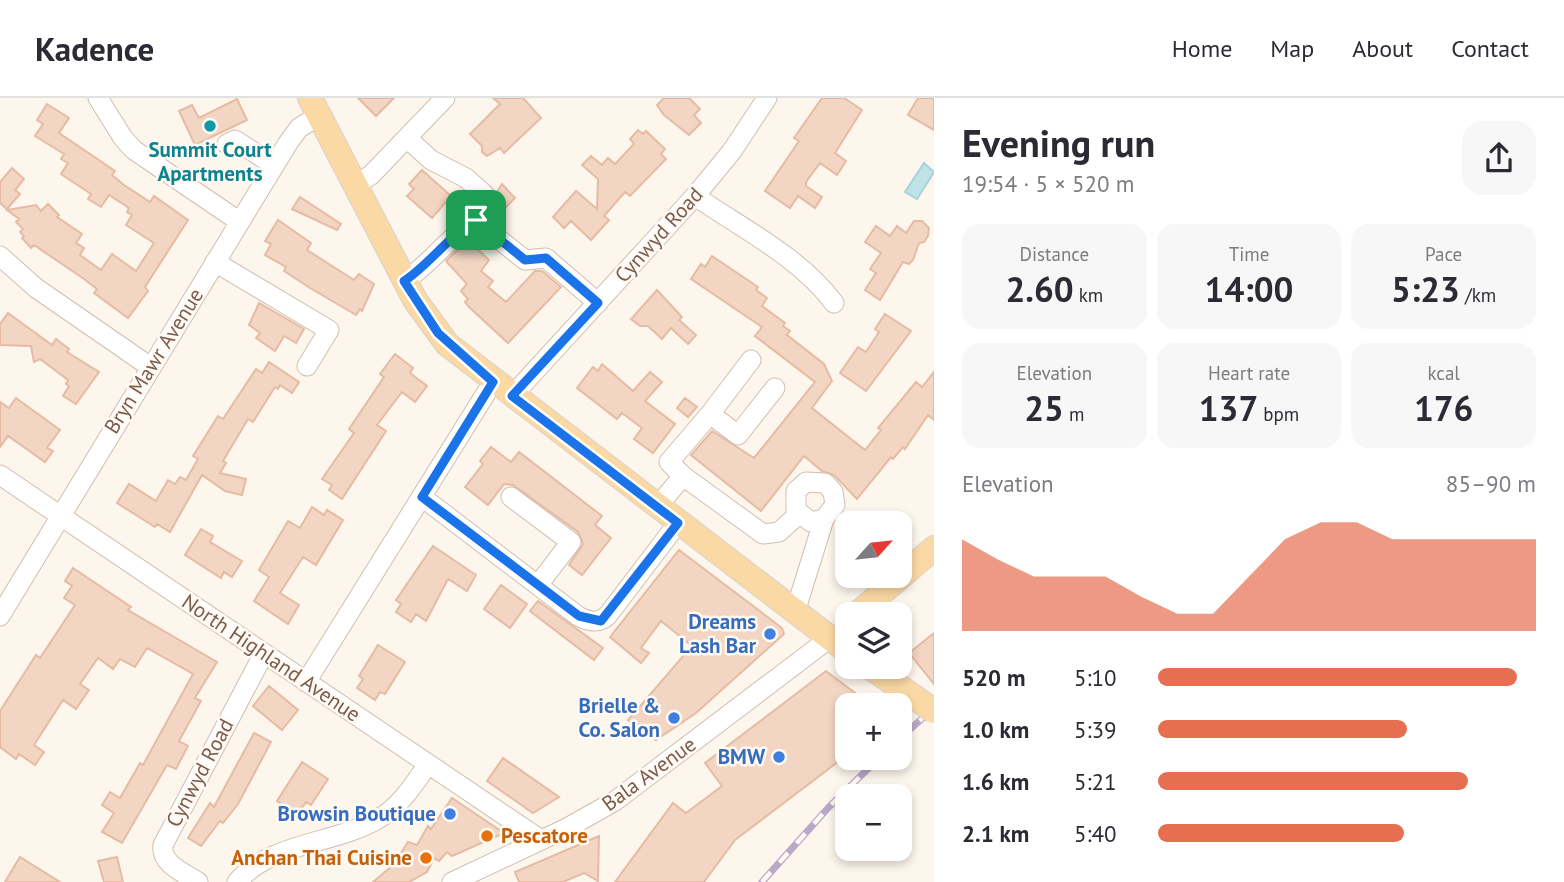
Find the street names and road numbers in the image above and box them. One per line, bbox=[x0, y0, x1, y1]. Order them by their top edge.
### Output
street label: Cynwyd Road bbox=[609, 181, 709, 288]
street label: Bryn Mawr Avenue bbox=[98, 283, 209, 438]
street label: North Highland Avenue bbox=[177, 588, 366, 727]
street label: Cynwyd Road bbox=[160, 714, 239, 832]
street label: Bala Avenue bbox=[596, 730, 701, 817]

